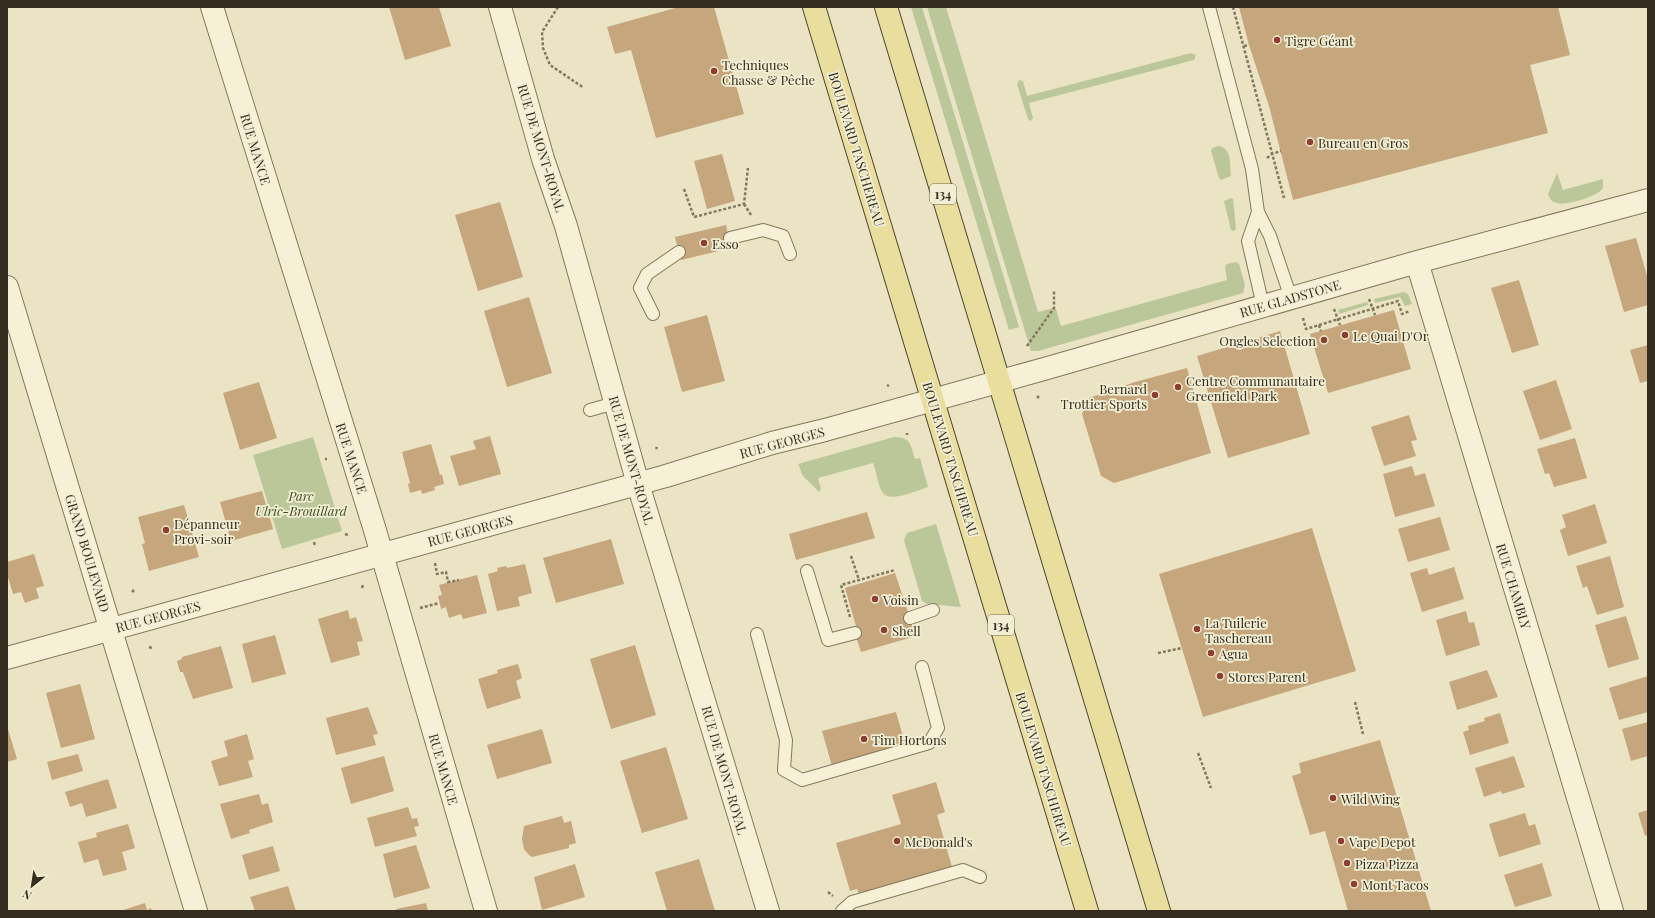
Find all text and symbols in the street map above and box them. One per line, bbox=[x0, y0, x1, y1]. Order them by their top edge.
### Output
place label: Tigre Géant bbox=[1285, 32, 1354, 49]
marker: Tigre Géant bbox=[1272, 35, 1282, 45]
place label: Techniques Chasse & Pêche bbox=[722, 56, 816, 88]
marker: Techniques Chasse & Pêche bbox=[709, 66, 719, 76]
street label: BOULEVARD TASCHEREAU bbox=[825, 70, 889, 229]
street label: RUE DE MONT-ROYAL bbox=[514, 82, 570, 214]
street label: RUE MANCE bbox=[237, 111, 275, 187]
place label: Bureau en Gros bbox=[1318, 134, 1408, 151]
marker: Bureau en Gros bbox=[1305, 137, 1315, 147]
road number: 134 bbox=[930, 184, 956, 204]
place label: Esso bbox=[712, 235, 739, 252]
marker: Esso bbox=[699, 238, 709, 248]
street label: RUE GLADSTONE bbox=[1238, 275, 1342, 321]
place label: Le Quai D'Or bbox=[1353, 327, 1429, 344]
marker: Le Quai D'Or bbox=[1340, 330, 1350, 340]
place label: Ongles Selection bbox=[1219, 332, 1316, 349]
marker: Ongles Selection bbox=[1319, 335, 1329, 345]
place label: Centre Communautaire Greenfield Park bbox=[1186, 372, 1325, 404]
street label: BOULEVARD TASCHEREAU bbox=[919, 380, 983, 539]
place label: Bernard Trottier Sports bbox=[1061, 380, 1147, 412]
marker: Centre Communautaire Greenfield Park bbox=[1173, 382, 1183, 392]
marker: Bernard Trottier Sports bbox=[1150, 390, 1160, 400]
street label: RUE DE MONT-ROYAL bbox=[606, 394, 659, 527]
street label: RUE MANCE bbox=[333, 420, 371, 496]
street label: RUE GEORGES bbox=[738, 422, 826, 462]
park label: Parc Ulric-Brouillard bbox=[255, 487, 348, 519]
street label: GRAND BOULEVARD bbox=[62, 492, 114, 614]
street label: RUE GEORGES bbox=[426, 510, 514, 550]
place label: Dépanneur Provi-soir bbox=[174, 515, 240, 547]
marker: Dépanneur Provi-soir bbox=[161, 525, 171, 535]
street label: RUE CHAMBLY bbox=[1493, 541, 1535, 631]
place label: Voisin bbox=[882, 591, 919, 608]
marker: Voisin bbox=[870, 594, 880, 604]
street label: RUE GEORGES bbox=[114, 596, 202, 636]
place label: La Tuilerie Taschereau bbox=[1205, 614, 1272, 646]
road number: 134 bbox=[988, 615, 1014, 635]
place label: Shell bbox=[892, 622, 921, 639]
marker: La Tuilerie Taschereau bbox=[1192, 624, 1202, 634]
marker: Shell bbox=[879, 625, 889, 635]
place label: Agua bbox=[1218, 645, 1249, 662]
marker: Agua bbox=[1206, 648, 1216, 658]
place label: Stores Parent bbox=[1228, 668, 1307, 685]
marker: Stores Parent bbox=[1215, 671, 1225, 681]
street label: BOULEVARD TASCHEREAU bbox=[1012, 690, 1076, 849]
street label: RUE DE MONT-ROYAL bbox=[699, 704, 752, 837]
street label: RUE MANCE bbox=[426, 731, 462, 807]
place label: Tim Hortons bbox=[872, 731, 947, 748]
marker: Tim Hortons bbox=[859, 734, 869, 744]
place label: Wild Wing bbox=[1340, 790, 1400, 807]
marker: Wild Wing bbox=[1328, 793, 1338, 803]
place label: McDonald's bbox=[905, 833, 973, 850]
place label: Vape Depot bbox=[1348, 833, 1416, 850]
marker: McDonald's bbox=[892, 836, 902, 846]
marker: Vape Depot bbox=[1336, 836, 1346, 846]
place label: Pizza Pizza bbox=[1355, 855, 1419, 872]
marker: Pizza Pizza bbox=[1342, 858, 1352, 868]
north arrow bbox=[12, 866, 52, 906]
place label: Mont Tacos bbox=[1362, 876, 1429, 893]
marker: Mont Tacos bbox=[1349, 879, 1359, 889]
text: N bbox=[20, 887, 34, 904]

